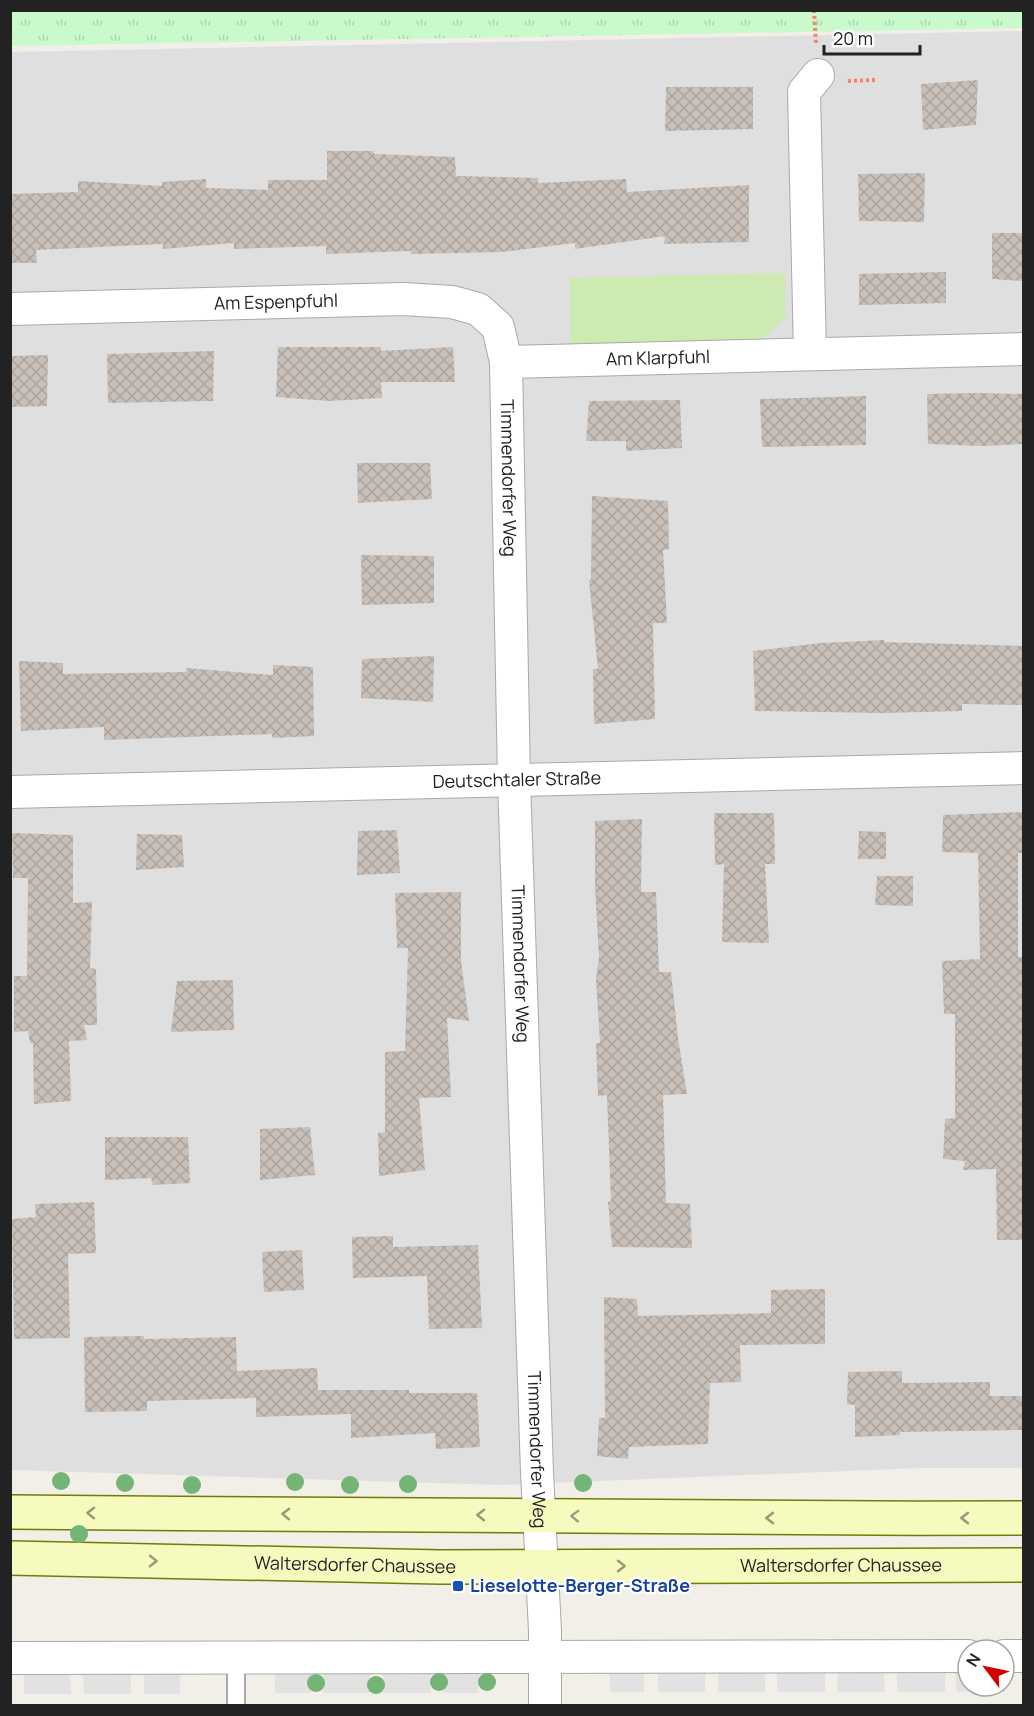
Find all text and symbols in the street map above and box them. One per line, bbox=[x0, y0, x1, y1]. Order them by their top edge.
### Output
scale bar bbox=[824, 18, 920, 56]
text: 20 m bbox=[833, 26, 873, 50]
street label: Am Espenpfuhl bbox=[213, 288, 338, 315]
street label: Am Klarpfuhl bbox=[605, 344, 710, 370]
street label: Timmendorfer Weg bbox=[496, 399, 523, 557]
street label: Deutschtaler Straße bbox=[432, 765, 601, 793]
street label: Timmendorfer Weg bbox=[506, 885, 536, 1043]
street label: Timmendorfer Weg bbox=[523, 1370, 553, 1529]
one-way arrow bbox=[86, 1507, 95, 1519]
one-way arrow bbox=[281, 1508, 290, 1520]
one-way arrow bbox=[476, 1509, 485, 1521]
one-way arrow bbox=[571, 1510, 580, 1523]
one-way arrow bbox=[766, 1512, 775, 1524]
one-way arrow bbox=[961, 1512, 970, 1524]
street label: Waltersdorfer Chaussee bbox=[254, 1550, 456, 1578]
street label: Waltersdorfer Chaussee bbox=[740, 1552, 942, 1577]
one-way arrow bbox=[148, 1555, 157, 1567]
one-way arrow bbox=[617, 1560, 626, 1572]
place label: Lieselotte-Berger-Straße bbox=[470, 1573, 690, 1597]
marker: Lieselotte-Berger-Straße bbox=[451, 1579, 465, 1593]
north arrow bbox=[956, 1638, 1016, 1698]
text: N bbox=[961, 1649, 986, 1671]

